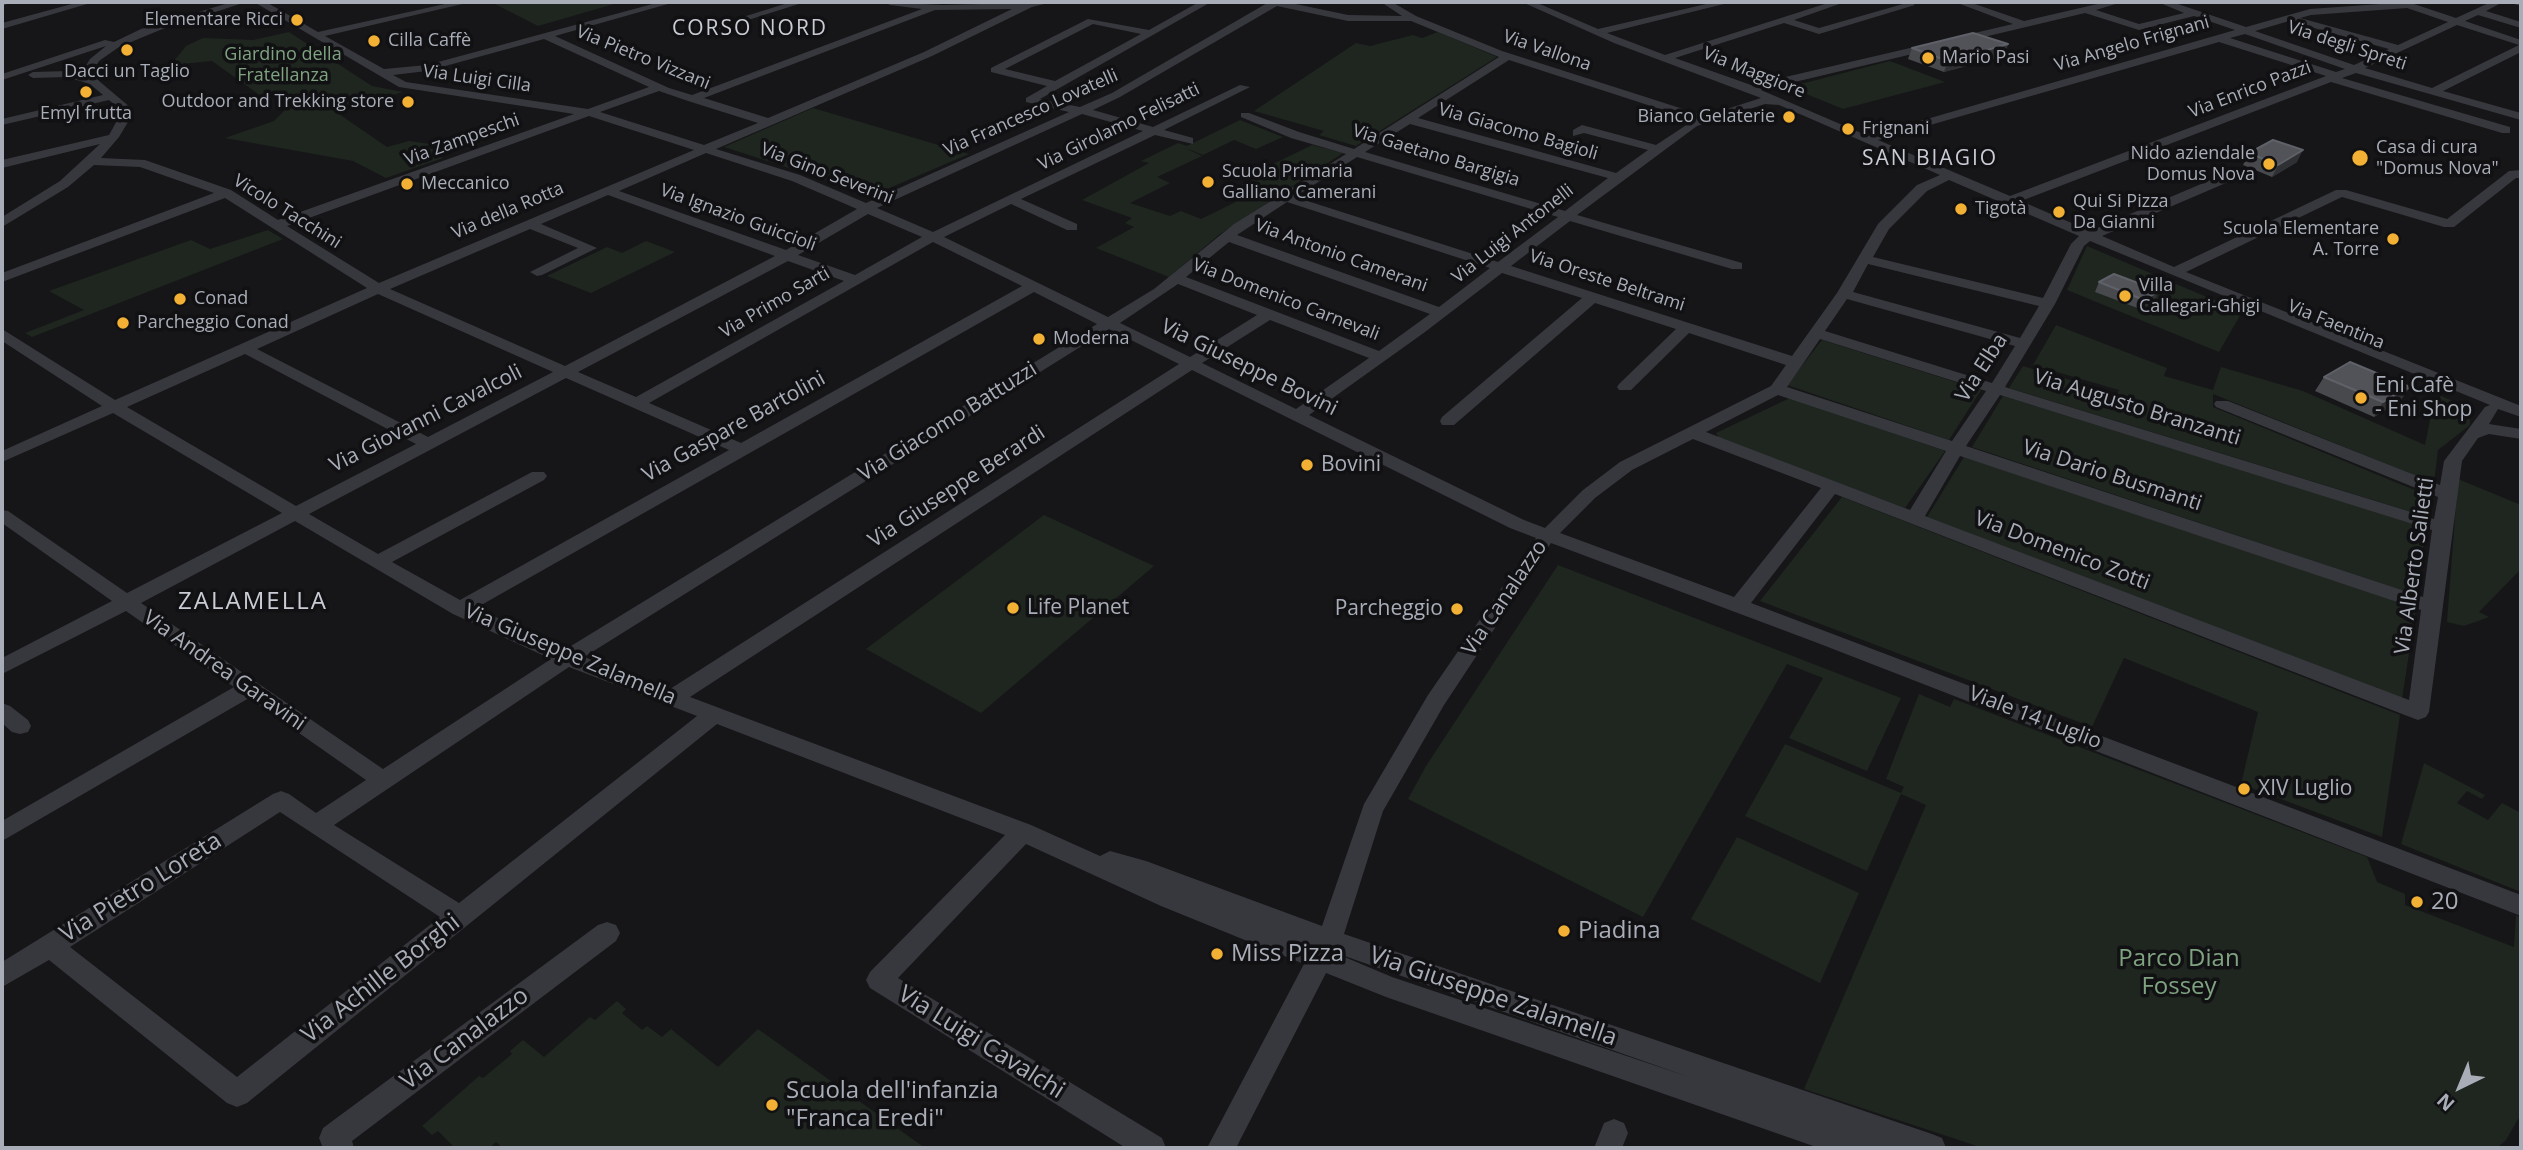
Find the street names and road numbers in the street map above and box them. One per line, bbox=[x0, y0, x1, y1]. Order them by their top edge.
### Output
street label: Via Angelo Frignani bbox=[2052, 12, 2212, 76]
street label: Via degli Spreti bbox=[2285, 17, 2409, 75]
street label: Via Pietro Vizzani bbox=[573, 21, 713, 95]
street label: Via Vallona bbox=[1500, 26, 1594, 76]
street label: Via Maggiore bbox=[1700, 43, 1808, 103]
street label: Via Enrico Pazzi bbox=[2186, 57, 2314, 123]
street label: Via Luigi Cilla bbox=[422, 61, 532, 97]
street label: Via Francesco Lovatelli bbox=[941, 65, 1121, 161]
street label: Via Girolamo Felisatti bbox=[1035, 79, 1203, 175]
street label: Via Giacomo Bagioli bbox=[1436, 99, 1600, 165]
street label: Via Zampeschi bbox=[402, 109, 522, 171]
street label: Via Gaetano Bargigia bbox=[1350, 120, 1522, 192]
street label: Via Gino Severini bbox=[757, 139, 897, 209]
street label: Vicolo Tacchini bbox=[229, 170, 345, 254]
street label: Via della Rotta bbox=[449, 178, 567, 244]
street label: Via Ignazio Guiccioli bbox=[657, 180, 819, 256]
street label: Via Luigi Antonelli bbox=[1448, 180, 1578, 288]
street label: Via Antonio Camerani bbox=[1252, 215, 1430, 297]
street label: Via Oreste Beltrami bbox=[1526, 246, 1688, 316]
street label: Via Domenico Carnevali bbox=[1190, 254, 1382, 346]
street label: Via Primo Sarti bbox=[716, 263, 834, 343]
street label: Via Faentina bbox=[2284, 296, 2388, 354]
street label: Via Giuseppe Bovini bbox=[1157, 314, 1341, 422]
street label: Via Elba bbox=[1951, 329, 2013, 407]
street label: Via Giacomo Battuzzi bbox=[854, 357, 1042, 487]
street label: Via Giovanni Cavalcoli bbox=[326, 360, 526, 478]
street label: Via Augusto Branzanti bbox=[2031, 365, 2243, 451]
street label: Via Gaspare Bartolini bbox=[638, 366, 830, 488]
street label: Via Giuseppe Berardi bbox=[864, 420, 1050, 554]
street label: Via Dario Busmanti bbox=[2019, 435, 2205, 517]
street label: Via Alberto Salietti bbox=[2390, 476, 2440, 656]
street label: Via Domenico Zotti bbox=[1971, 506, 2153, 596]
street label: Via Canalazzo bbox=[1457, 536, 1553, 660]
street label: Via Giuseppe Zalamella bbox=[460, 599, 680, 711]
street label: Via Andrea Garavini bbox=[138, 605, 310, 737]
street label: Viale 14 Luglio bbox=[1965, 681, 2105, 755]
street label: Via Pietro Loreta bbox=[55, 827, 227, 949]
street label: Via Achille Borghi bbox=[296, 908, 466, 1050]
street label: Via Giuseppe Zalamella bbox=[1366, 941, 1620, 1053]
street label: Via Luigi Cavalchi bbox=[893, 980, 1069, 1106]
street label: Via Canalazzo bbox=[395, 982, 535, 1096]

